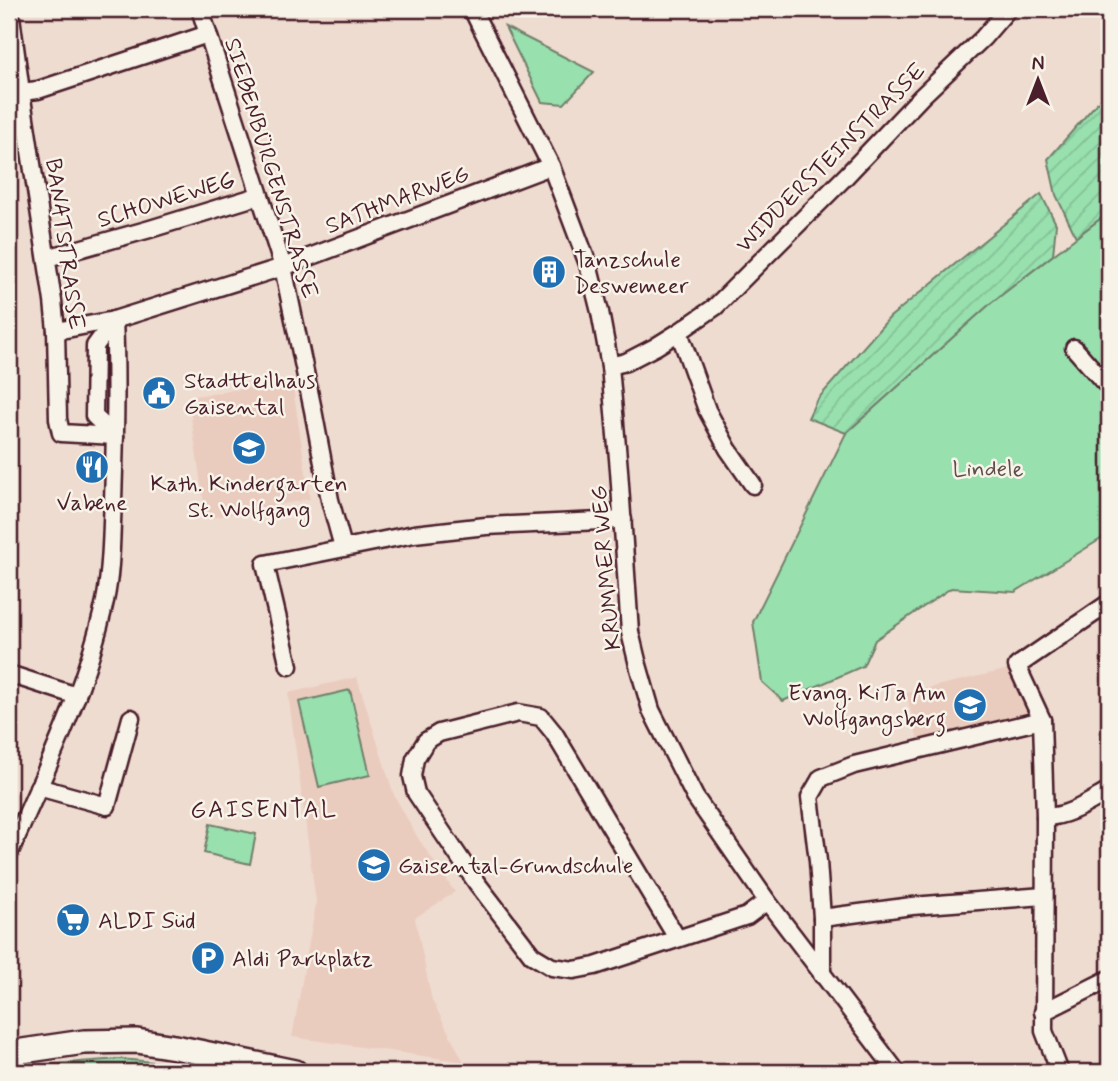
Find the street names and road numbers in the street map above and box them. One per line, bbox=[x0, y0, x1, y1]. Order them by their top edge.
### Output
street label: SIEBENBÜRGENSTRASSE bbox=[216, 35, 324, 303]
street label: WIDDERSTEINSTRASSE bbox=[730, 57, 933, 260]
street label: BANATSTRASSE bbox=[37, 157, 91, 332]
street label: SATHMARWEG bbox=[322, 160, 474, 242]
street label: SCHOWEWEG bbox=[94, 166, 239, 236]
street label: KRUMMER WEG bbox=[585, 484, 629, 652]

